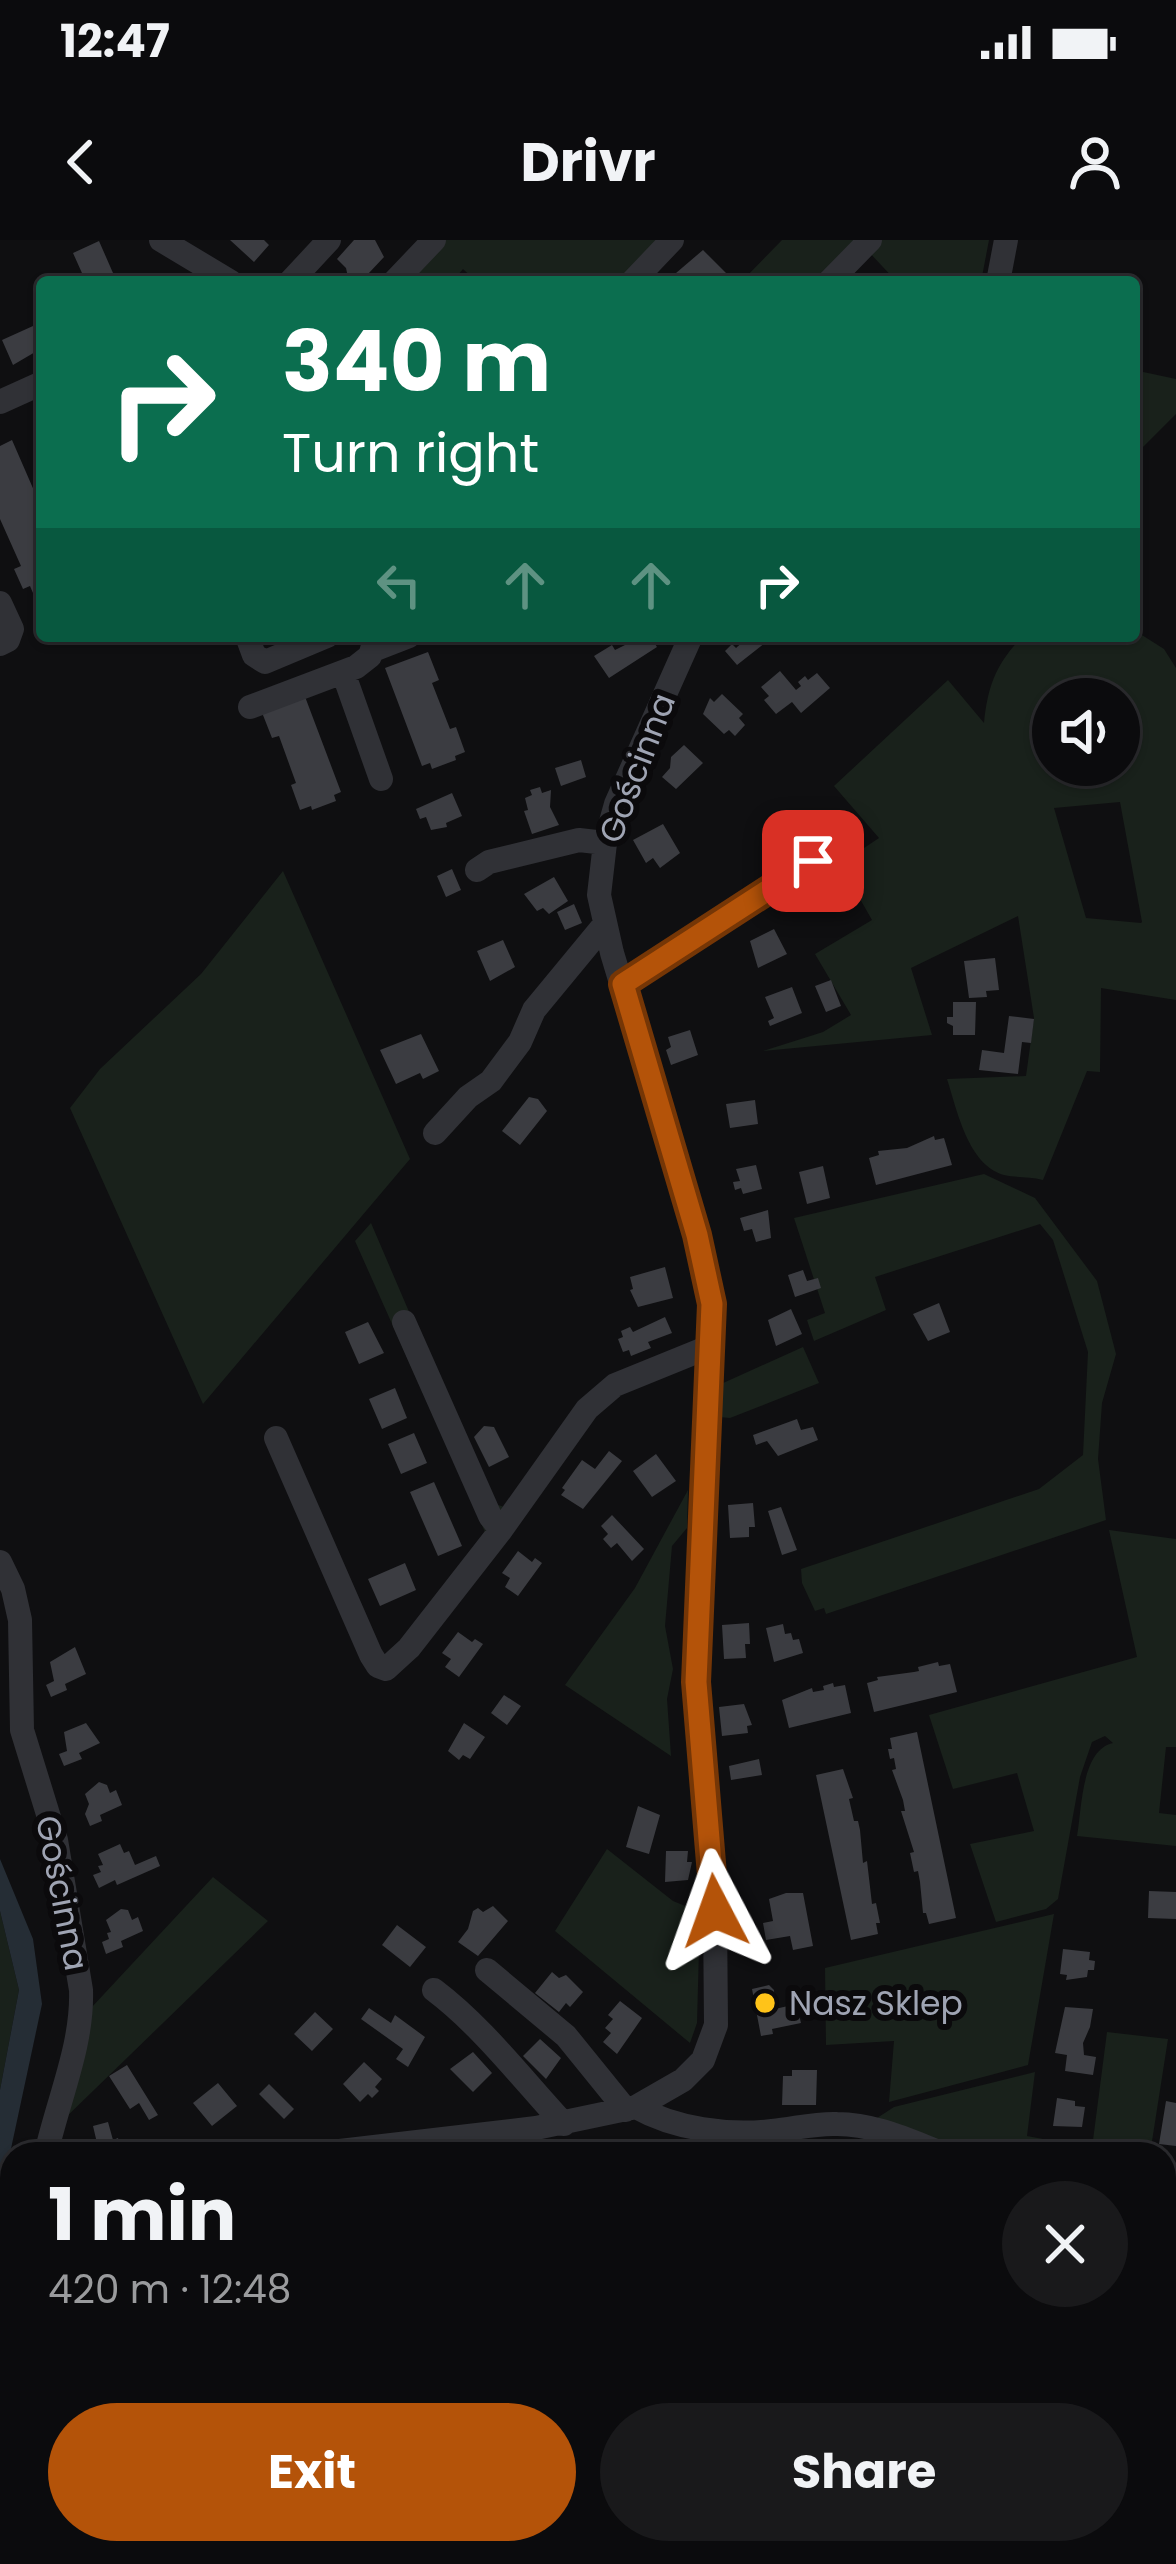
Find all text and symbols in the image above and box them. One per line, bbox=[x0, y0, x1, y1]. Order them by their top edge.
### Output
text: 12:47 bbox=[60, 10, 170, 73]
text: Drivr bbox=[520, 124, 656, 200]
icon: back bbox=[48, 129, 114, 195]
icon: person bbox=[1062, 129, 1128, 195]
text: 340 m bbox=[282, 303, 551, 420]
icon: right bbox=[84, 324, 240, 480]
text: Turn right bbox=[282, 415, 539, 491]
icon: left bbox=[366, 552, 432, 618]
icon: ahead bbox=[492, 552, 558, 618]
icon: ahead bbox=[618, 552, 684, 618]
icon: right bbox=[744, 552, 810, 618]
map controls bbox=[1032, 678, 1140, 786]
button: sound bbox=[1032, 678, 1140, 786]
street label: Gościnna bbox=[587, 686, 687, 850]
pin bbox=[762, 810, 864, 912]
icon: arrive bbox=[780, 828, 846, 894]
street label: Gościnna bbox=[24, 1812, 100, 1974]
position arrow bbox=[652, 1848, 778, 1974]
place label: Nasz Sklep bbox=[789, 1980, 963, 2027]
marker: Nasz Sklep bbox=[752, 1990, 778, 2016]
text: 1 min bbox=[48, 2164, 236, 2265]
button: close bbox=[1002, 2181, 1128, 2307]
text: 420 m · 12:48 bbox=[48, 2262, 291, 2317]
button: Exit bbox=[48, 2403, 576, 2541]
button: Share bbox=[600, 2403, 1128, 2541]

